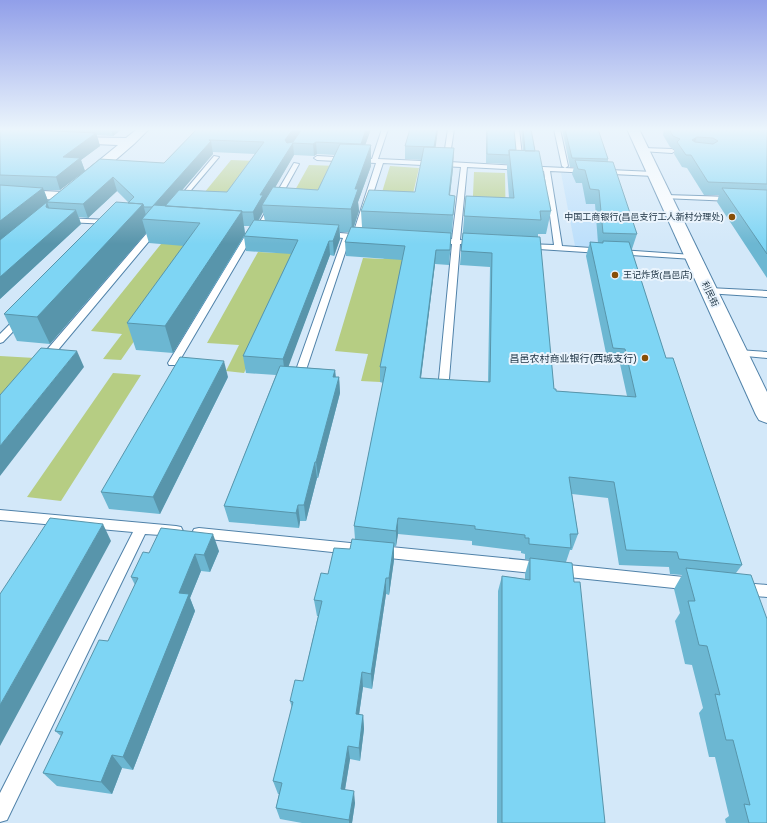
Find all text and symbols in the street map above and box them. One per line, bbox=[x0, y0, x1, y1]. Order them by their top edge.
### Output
place label: 中国工商银行(昌邑支行工人新村分理处) bbox=[564, 211, 724, 222]
marker: 中国工商银行(昌邑支行工人新村分理处) bbox=[727, 212, 737, 222]
place label: 王记炸货(昌邑店) bbox=[623, 269, 693, 280]
marker: 王记炸货(昌邑店) bbox=[610, 270, 620, 280]
street label: 利民街 bbox=[700, 279, 721, 308]
place label: 昌邑农村商业银行(西城支行) bbox=[509, 352, 637, 364]
marker: 昌邑农村商业银行(西城支行) bbox=[640, 353, 650, 363]

